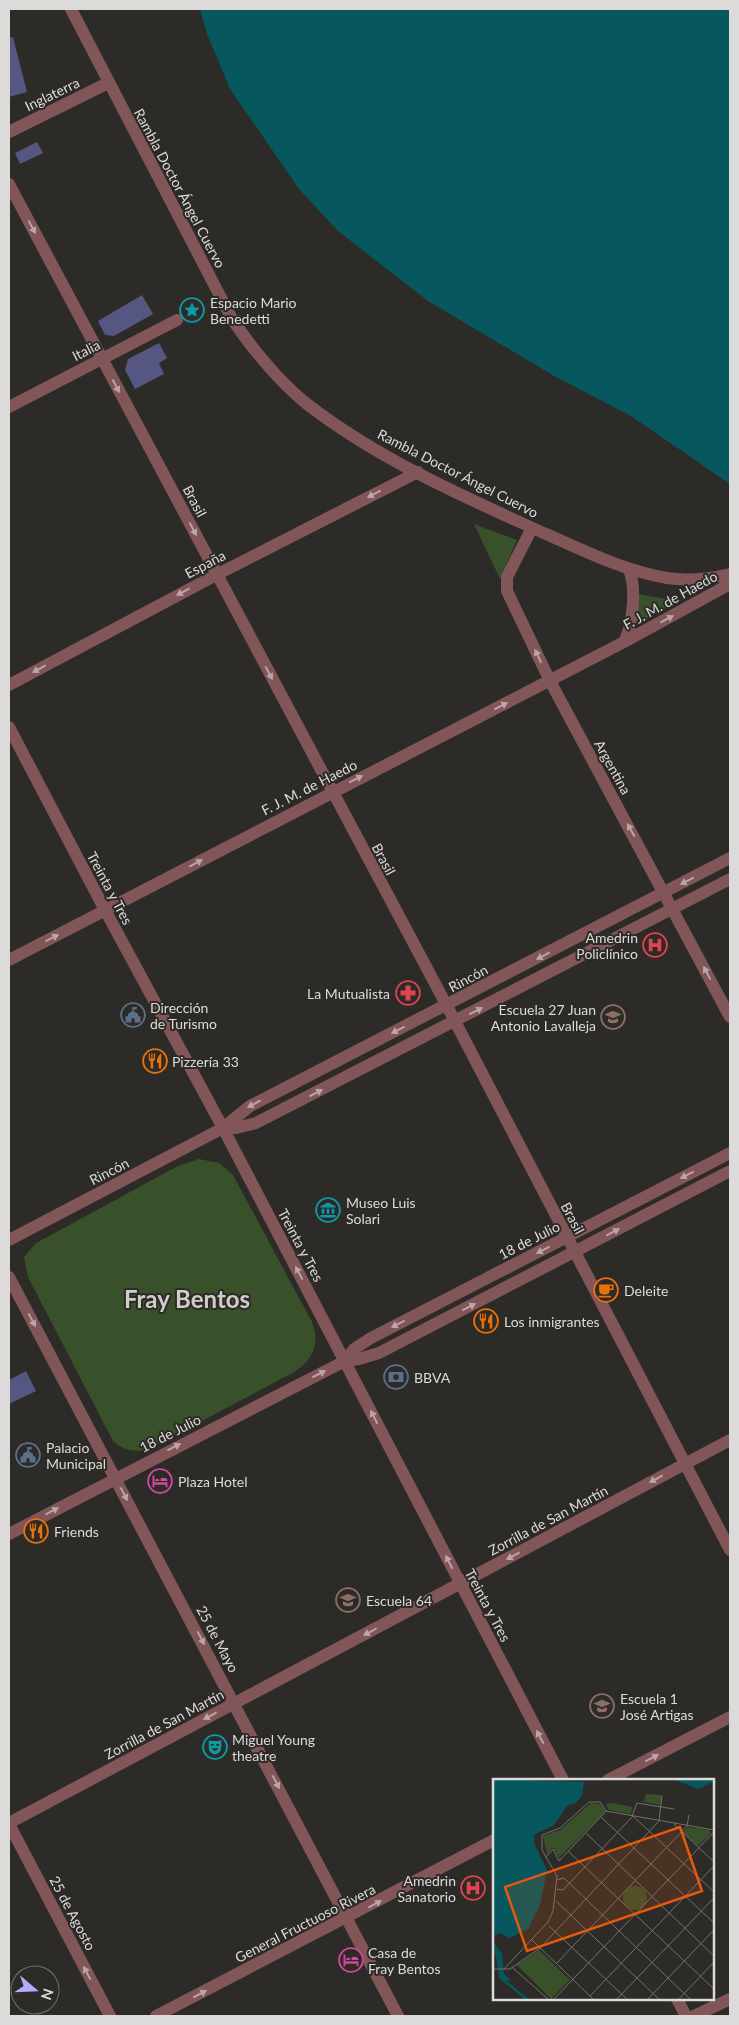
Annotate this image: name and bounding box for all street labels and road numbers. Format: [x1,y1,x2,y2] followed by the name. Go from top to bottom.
[22,74,82,114] street label: Inglaterra
[131,105,229,271] street label: Rambla Doctor Ángel Cuervo
[69,336,103,364] street label: Italia
[375,425,541,521] street label: Rambla Doctor Ángel Cuervo
[180,482,210,520] street label: Brasil
[182,546,228,582] street label: España
[620,567,720,633] street label: F. J. M. de Haedo
[591,737,635,797] street label: Argentina
[258,756,360,818] street label: F. J. M. de Haedo
[369,840,399,878] street label: Brasil
[84,849,136,927] street label: Treinta y Tres
[445,961,491,995] street label: Rincón
[86,1154,132,1188] street label: Rincón
[558,1199,588,1237] street label: Brasil
[275,1206,327,1284] street label: Treinta y Tres
[496,1217,562,1263] street label: 18 de Julio
[137,1410,203,1456] street label: 18 de Julio
[485,1481,611,1559] street label: Zorrilla de San Martín
[462,1566,514,1644] street label: Treinta y Tres
[193,1603,243,1675] street label: 25 de Mayo
[101,1685,227,1763] street label: Zorrilla de San Martín
[46,1873,100,1953] street label: 25 de Agosto
[232,1880,378,1966] street label: General Fructuoso Rivera

